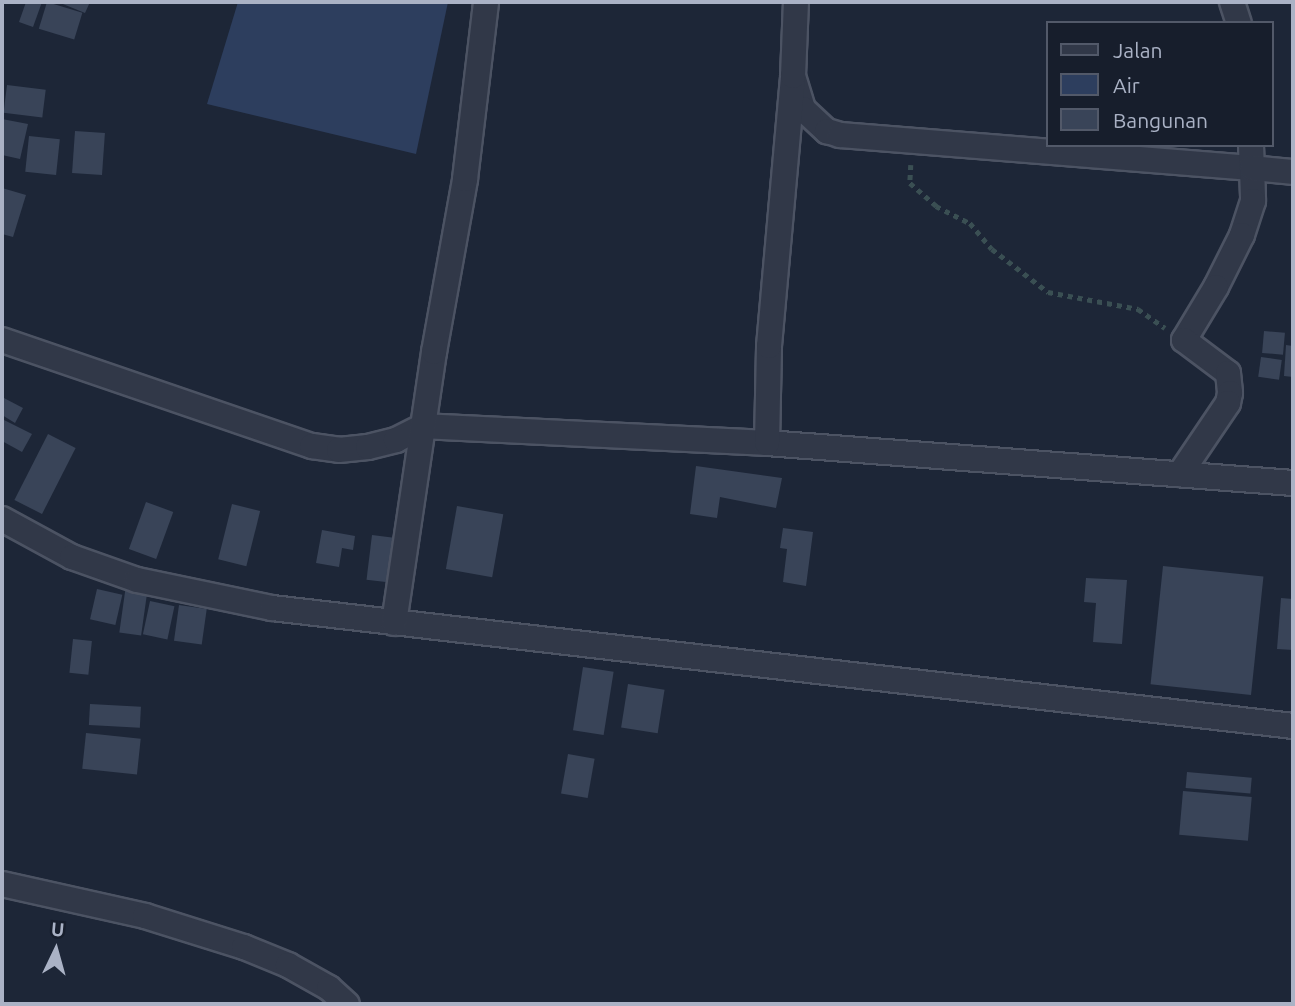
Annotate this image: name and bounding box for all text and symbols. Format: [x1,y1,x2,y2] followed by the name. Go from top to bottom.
[1046,21,1274,147] legend
[1113,38,1162,62] text: Jalan
[1113,73,1140,97] text: Air
[1113,108,1208,132] text: Bangunan
[21,915,91,985] north arrow
[50,918,65,941] text: U

